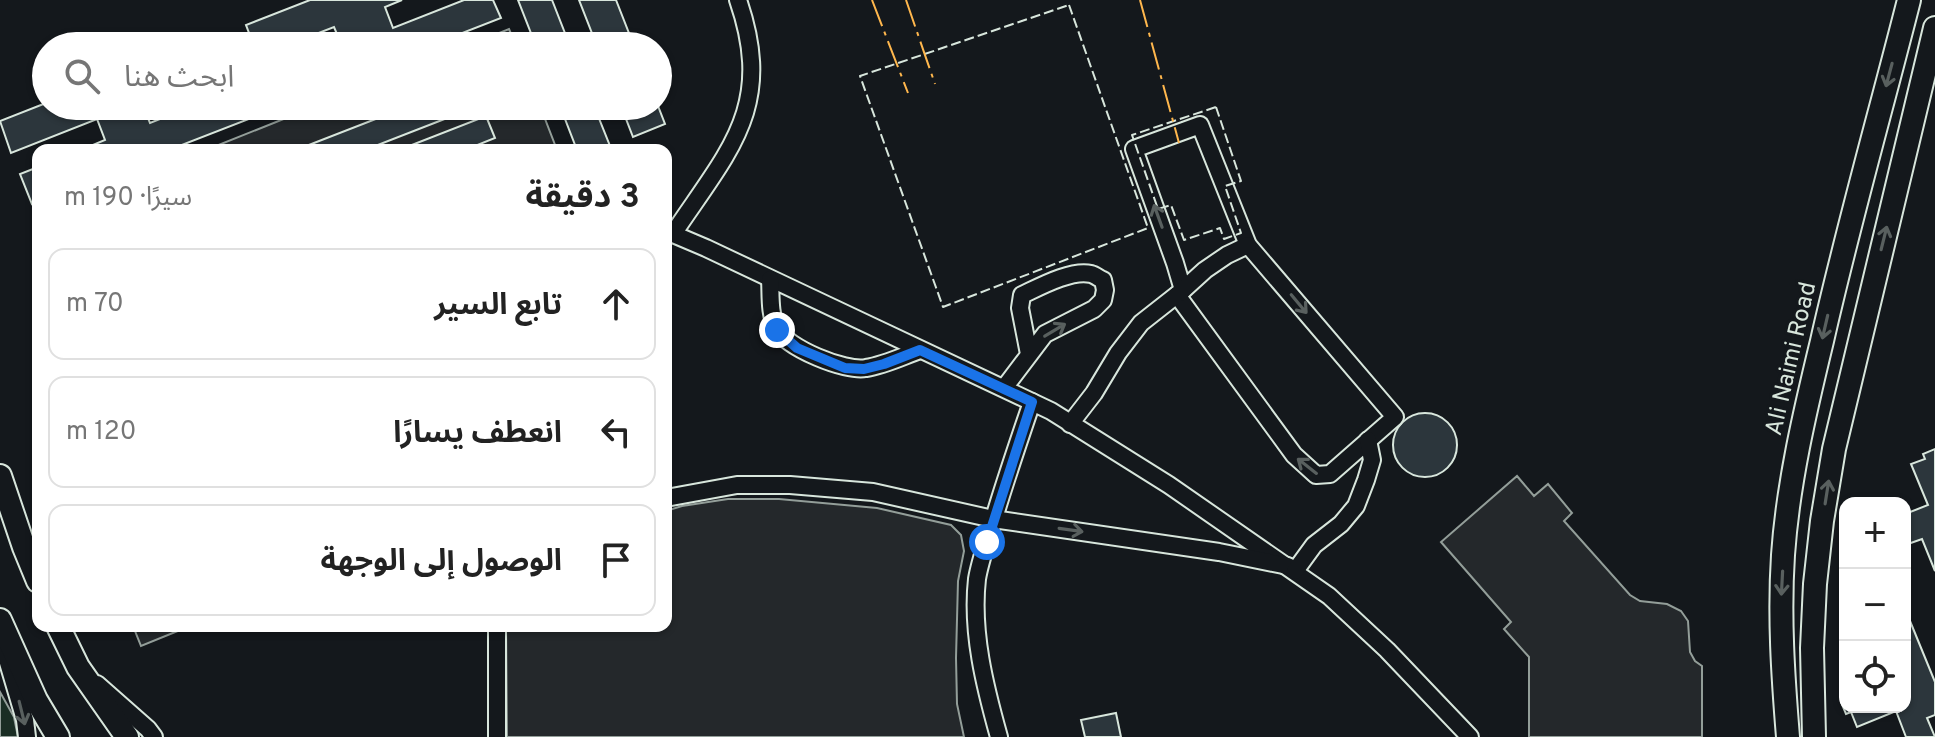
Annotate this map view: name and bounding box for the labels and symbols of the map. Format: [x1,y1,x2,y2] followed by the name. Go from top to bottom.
[1881,62,1896,88] one-way arrow
[1150,204,1165,229] one-way arrow
[1877,226,1892,252] one-way arrow
[1760,279,1824,439] street label: Ali Naimi Road
[1290,293,1308,314] one-way arrow
[759,312,795,348] route end
[1817,314,1832,340] one-way arrow
[1043,321,1066,337] one-way arrow
[1297,458,1318,476] one-way arrow
[1820,480,1835,505] one-way arrow
[1057,523,1083,538] one-way arrow
[969,524,1005,560] route start
[1774,569,1789,596] one-way arrow
[16,700,31,726] one-way arrow

